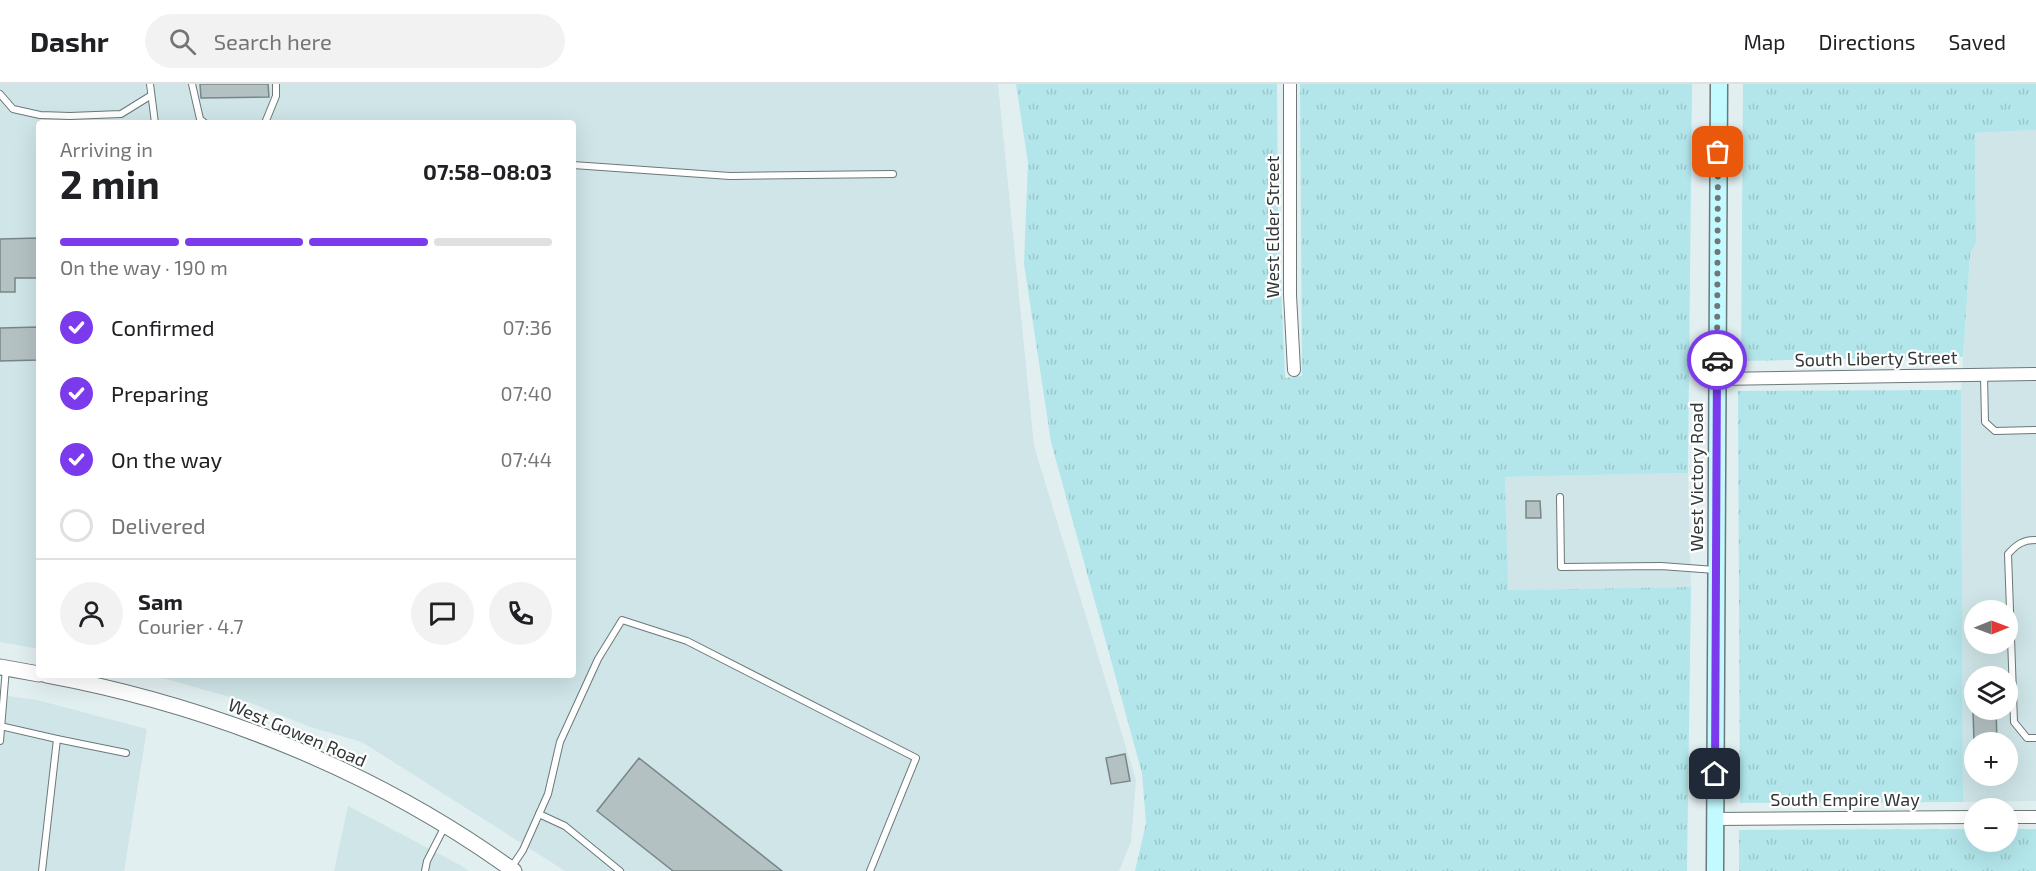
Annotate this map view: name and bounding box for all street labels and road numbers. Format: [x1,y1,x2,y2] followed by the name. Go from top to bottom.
[1261,156,1283,298] street label: West Elder Street
[1794,346,1958,370] street label: South Liberty Street
[1685,402,1707,552] street label: West Victory Road
[225,693,370,771] street label: West Gowen Road
[1770,788,1920,810] street label: South Empire Way

